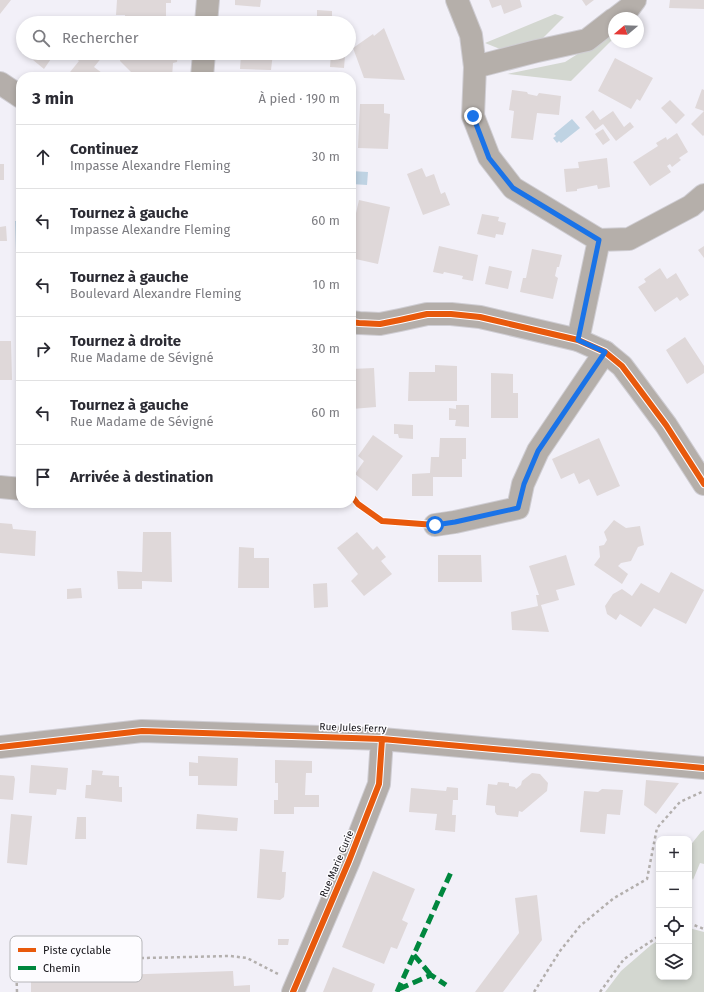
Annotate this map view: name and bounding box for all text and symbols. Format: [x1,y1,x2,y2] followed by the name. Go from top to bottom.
[608,12,644,48] north arrow
[16,16,356,60] search box
[30,27,52,49] icon: search
[62,29,138,47] text: Rechercher
[32,88,74,109] text: 3 min
[259,91,340,106] text: À pied · 190 m
[464,107,482,125] route end
[70,140,138,158] text: Continuez
[32,146,54,168] icon: ahead
[312,149,340,164] text: 30 m
[70,158,230,173] text: Impasse Alexandre Fleming
[70,204,189,222] text: Tournez à gauche
[32,210,54,232] icon: left
[311,213,340,228] text: 60 m
[70,222,230,237] text: Impasse Alexandre Fleming
[70,268,189,286] text: Tournez à gauche
[32,274,54,296] icon: left
[313,277,340,292] text: 10 m
[70,286,241,301] text: Boulevard Alexandre Fleming
[70,332,181,350] text: Tournez à droite
[32,338,54,360] icon: right
[312,341,340,356] text: 30 m
[70,350,214,365] text: Rue Madame de Sévigné
[70,396,189,414] text: Tournez à gauche
[32,402,54,424] icon: left
[311,405,340,420] text: 60 m
[70,414,214,429] text: Rue Madame de Sévigné
[32,466,54,488] icon: arrive
[70,468,213,486] text: Arrivée à destination
[426,516,444,534] route start
[319,721,387,735] street label: Rue Jules Ferry
[318,829,356,899] street label: Rue Marie Curie
[656,836,692,980] map controls
[656,836,692,872] button: +
[656,872,692,908] button: −
[656,908,692,944] button: locate
[10,936,142,982] legend
[43,944,111,957] text: Piste cyclable
[656,944,692,980] button: layers
[43,962,80,975] text: Chemin

